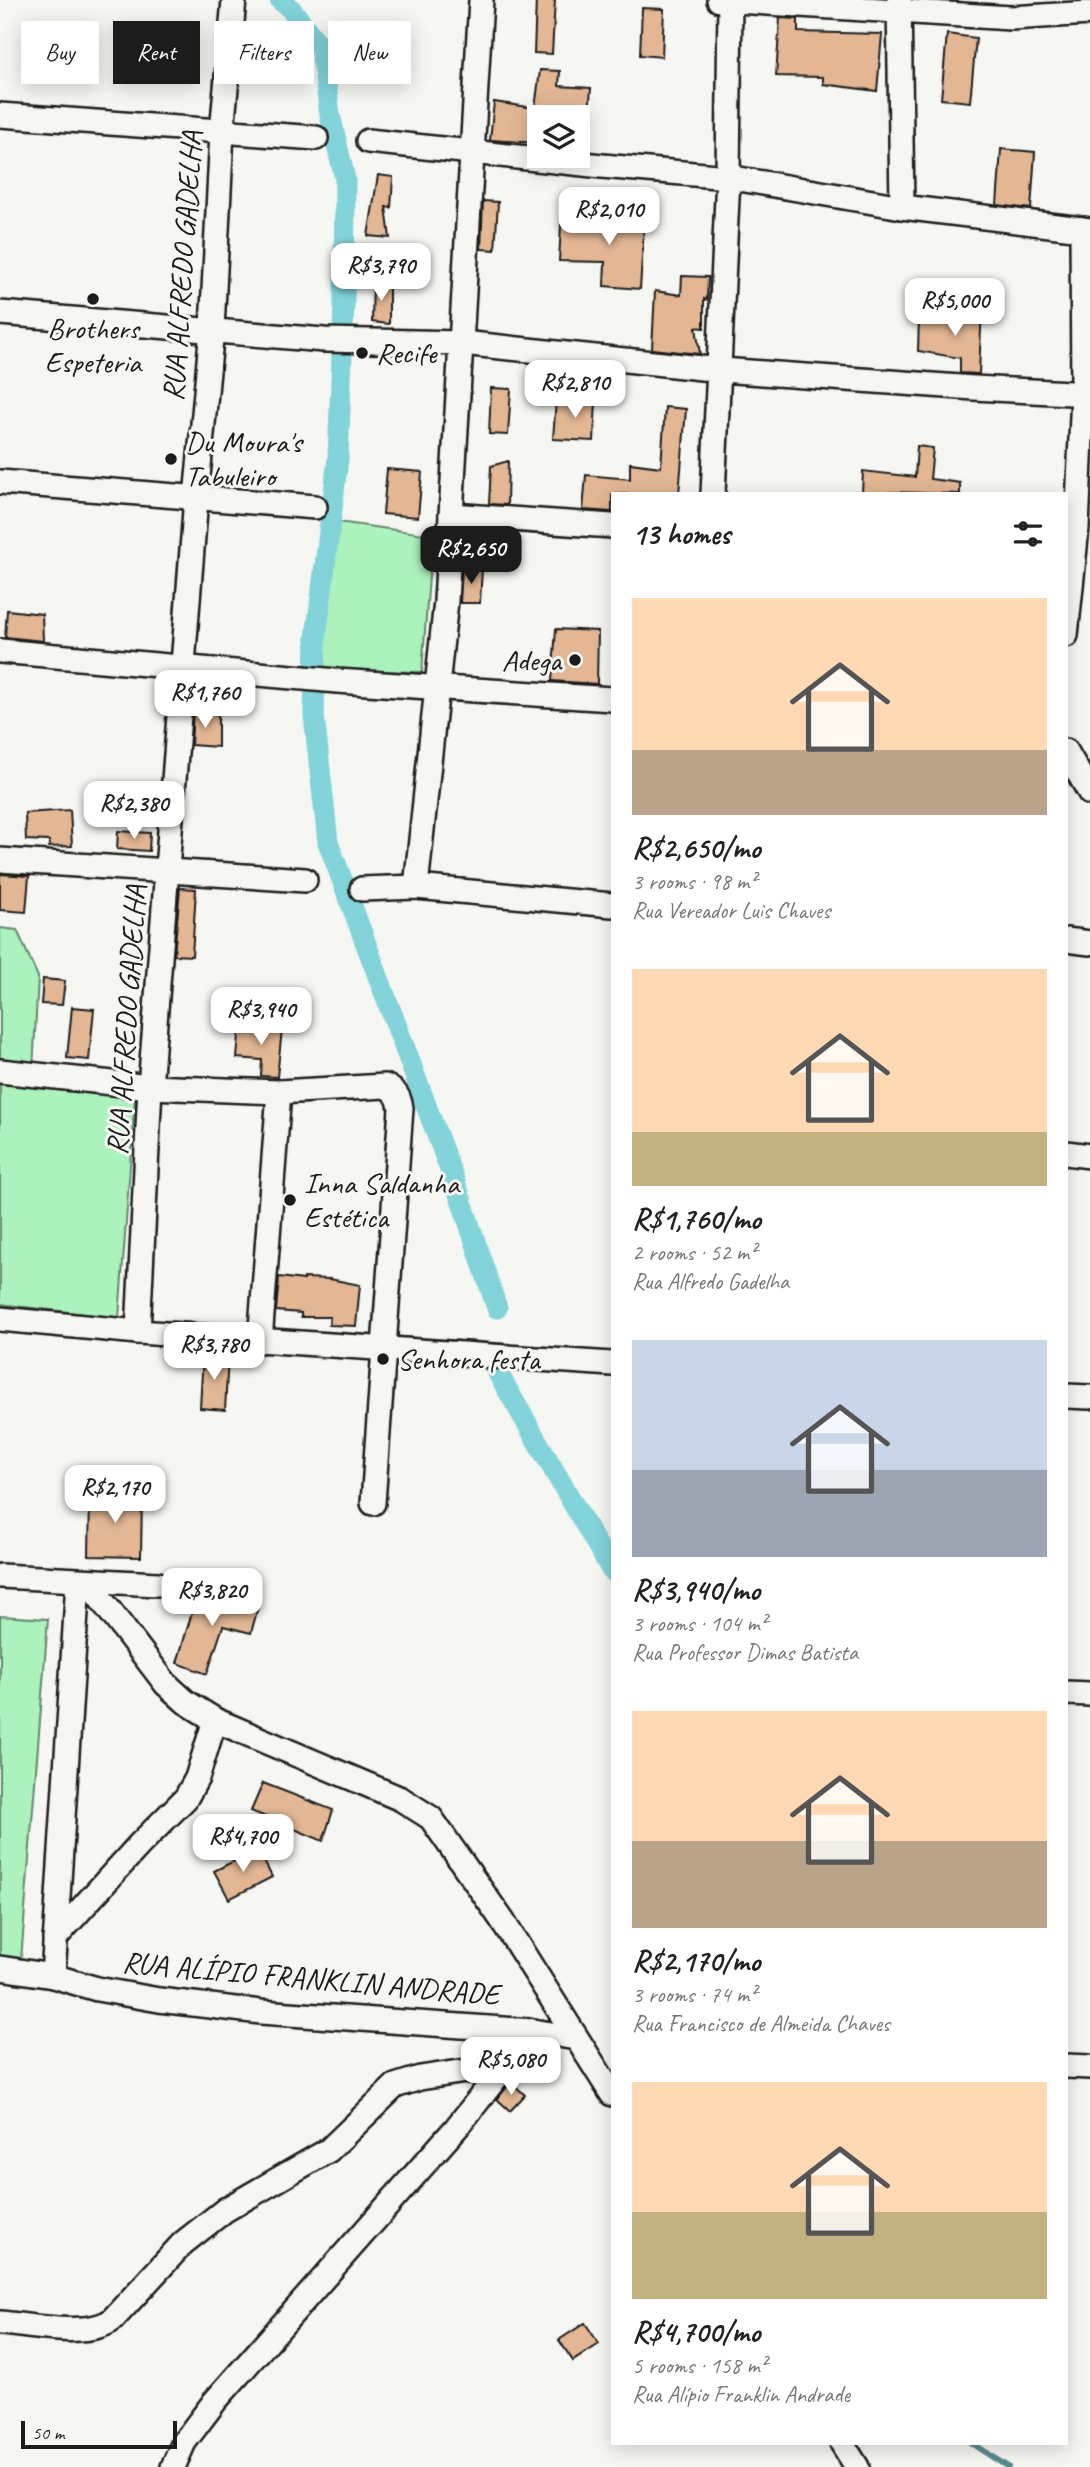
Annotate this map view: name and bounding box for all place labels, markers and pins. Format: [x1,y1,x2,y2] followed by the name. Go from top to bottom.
[544,188,674,247] pin: R$2,010
[316,244,446,303] pin: R$3,790
[890,278,1020,338] pin: R$5,000
[85,291,101,307] marker: Brothers Espeteria
[45,309,143,381] place label: Brothers Espeteria
[376,334,439,372] place label: Recife
[354,345,370,361] marker: Recife
[510,360,640,420] pin: R$2,810
[185,423,304,495] place label: Du Moura's Tabuleiro
[163,451,179,467] marker: Du Moura's Tabuleiro
[406,526,536,586] pin: R$2,650
[502,641,563,679] place label: Adega
[567,652,583,668] marker: Adega
[140,670,270,730] pin: R$1,760
[69,782,199,841] pin: R$2,380
[196,988,326,1047] pin: R$3,940
[304,1164,461,1236] place label: Inna Saldanha Estética
[282,1192,298,1208] marker: Inna Saldanha Estética
[149,1322,279,1382] pin: R$3,780
[397,1340,541,1378] place label: Senhora festa
[375,1351,391,1367] marker: Senhora festa
[50,1466,180,1525] pin: R$2,170
[147,1568,277,1628] pin: R$3,820
[178,1814,308,1874] pin: R$4,700
[446,2038,576,2097] pin: R$5,080

